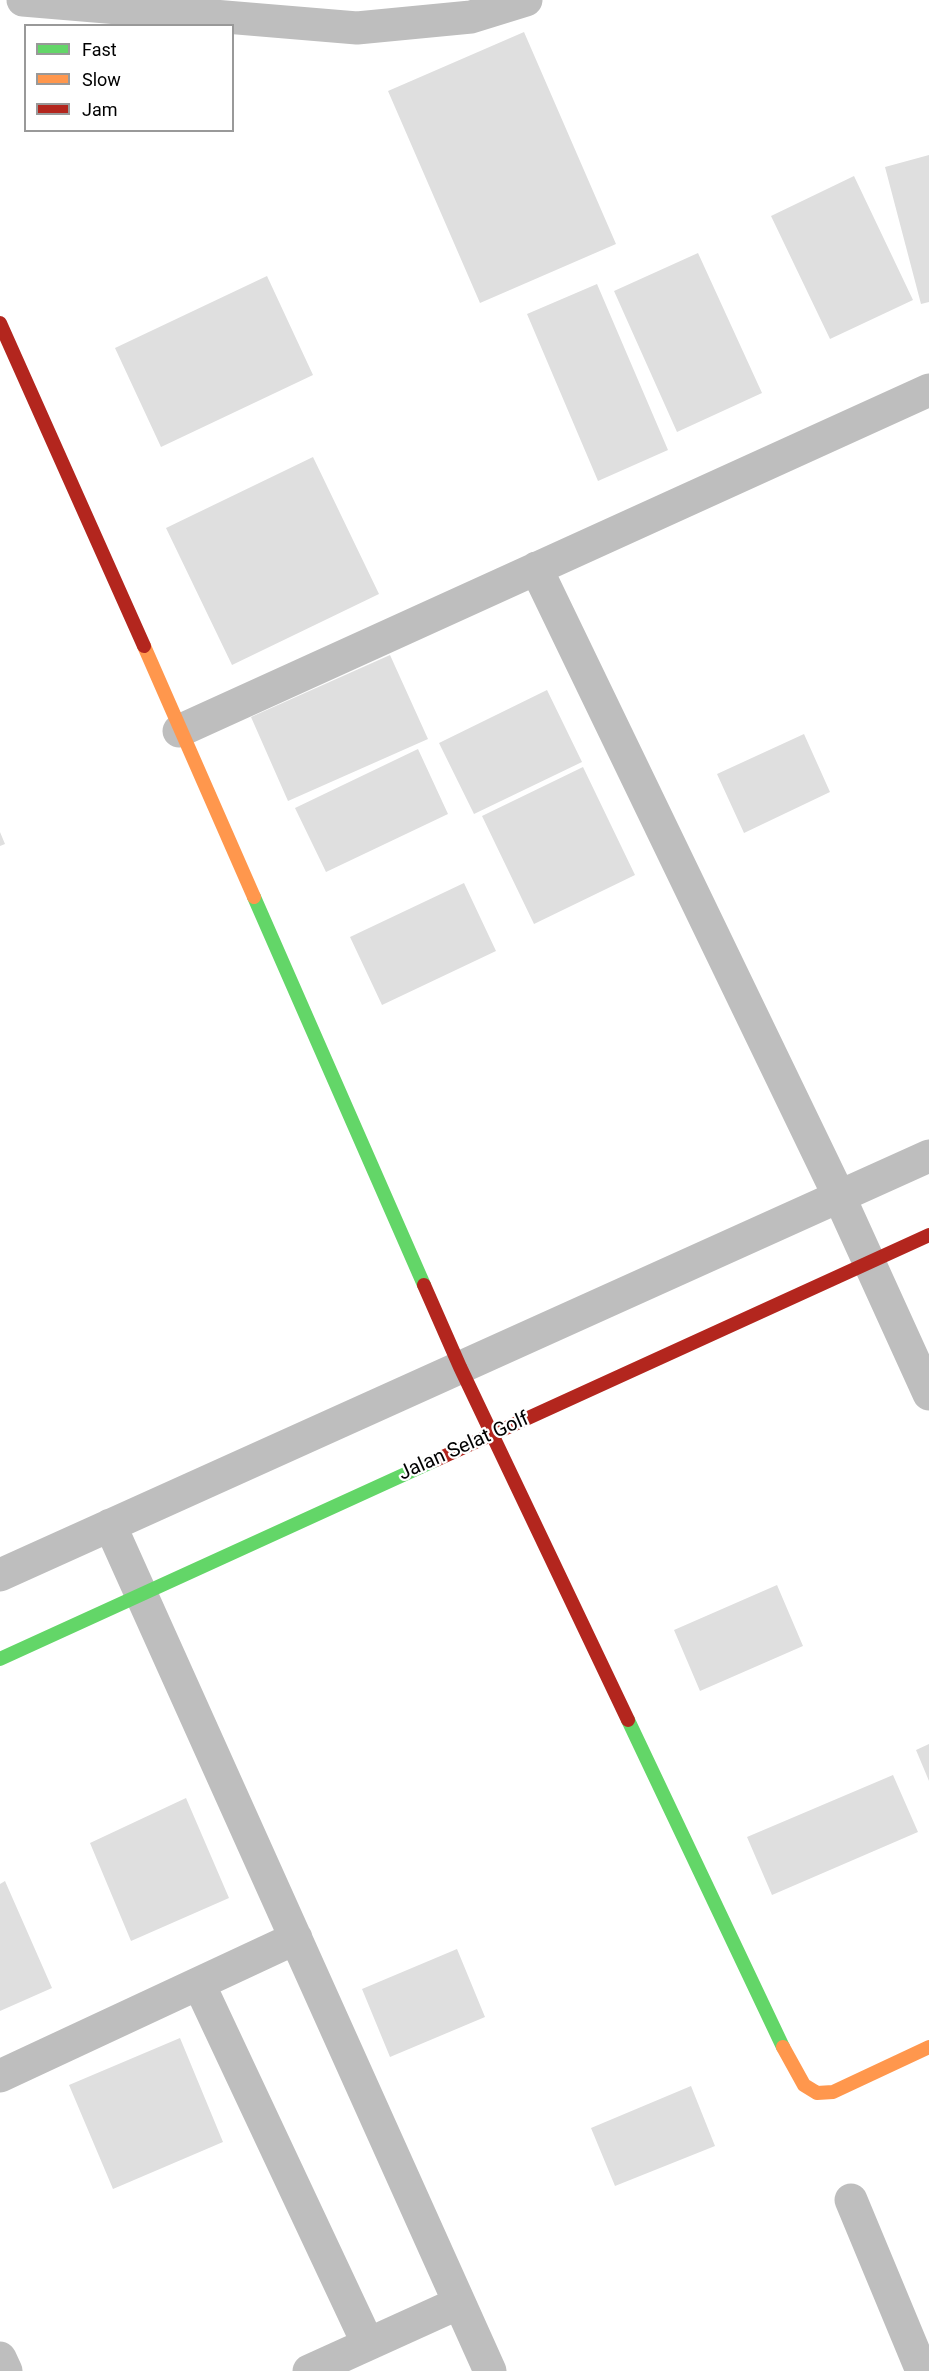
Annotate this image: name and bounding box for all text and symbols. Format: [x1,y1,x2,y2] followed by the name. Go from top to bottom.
[24,24,234,132] legend
[82,39,117,60] text: Fast
[82,69,121,90] text: Slow
[82,99,118,120] text: Jam
[395,1408,533,1486] street label: Jalan Selat Golf

